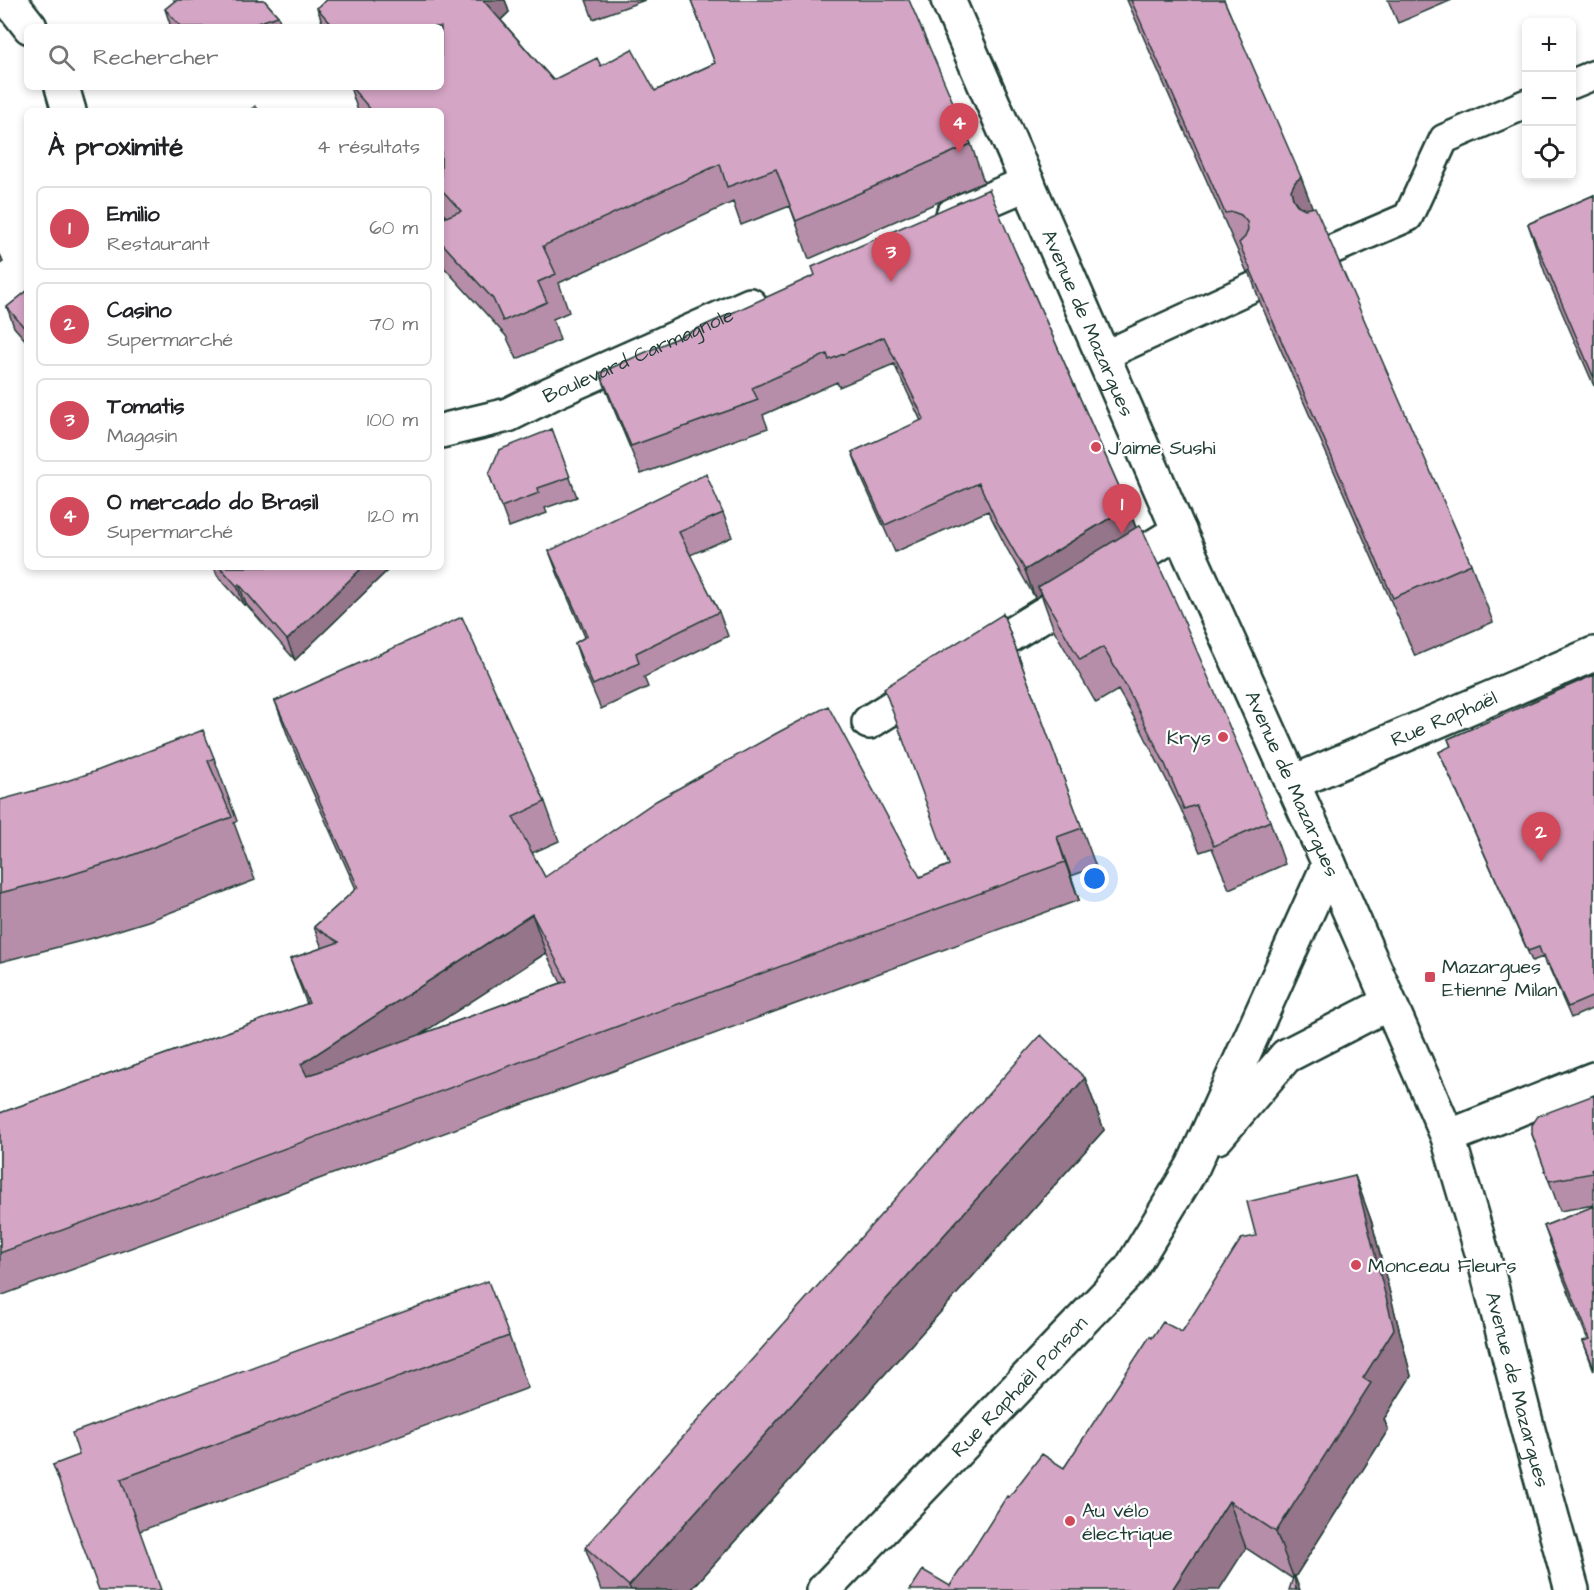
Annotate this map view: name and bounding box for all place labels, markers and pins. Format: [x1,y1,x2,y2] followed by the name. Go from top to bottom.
[940,104,978,153] pin: 4
[872,232,910,282] pin: 3
[1108,434,1215,462] place label: J'aime Sushi
[1089,440,1103,454] marker: J'aime Sushi
[1102,484,1142,534] pin: 1
[1167,724,1211,753] place label: Krys
[1216,730,1230,744] marker: Krys
[1522,812,1560,862] pin: 2
[1442,953,1558,1004] place label: Mazargues Etienne Milan
[1423,970,1437,984] marker: Mazargues Etienne Milan
[1368,1252,1517,1280] place label: Monceau Fleurs
[1349,1258,1363,1272] marker: Monceau Fleurs
[1082,1497,1173,1548] place label: Au vélo électrique
[1063,1514,1077,1528] marker: Au vélo électrique

